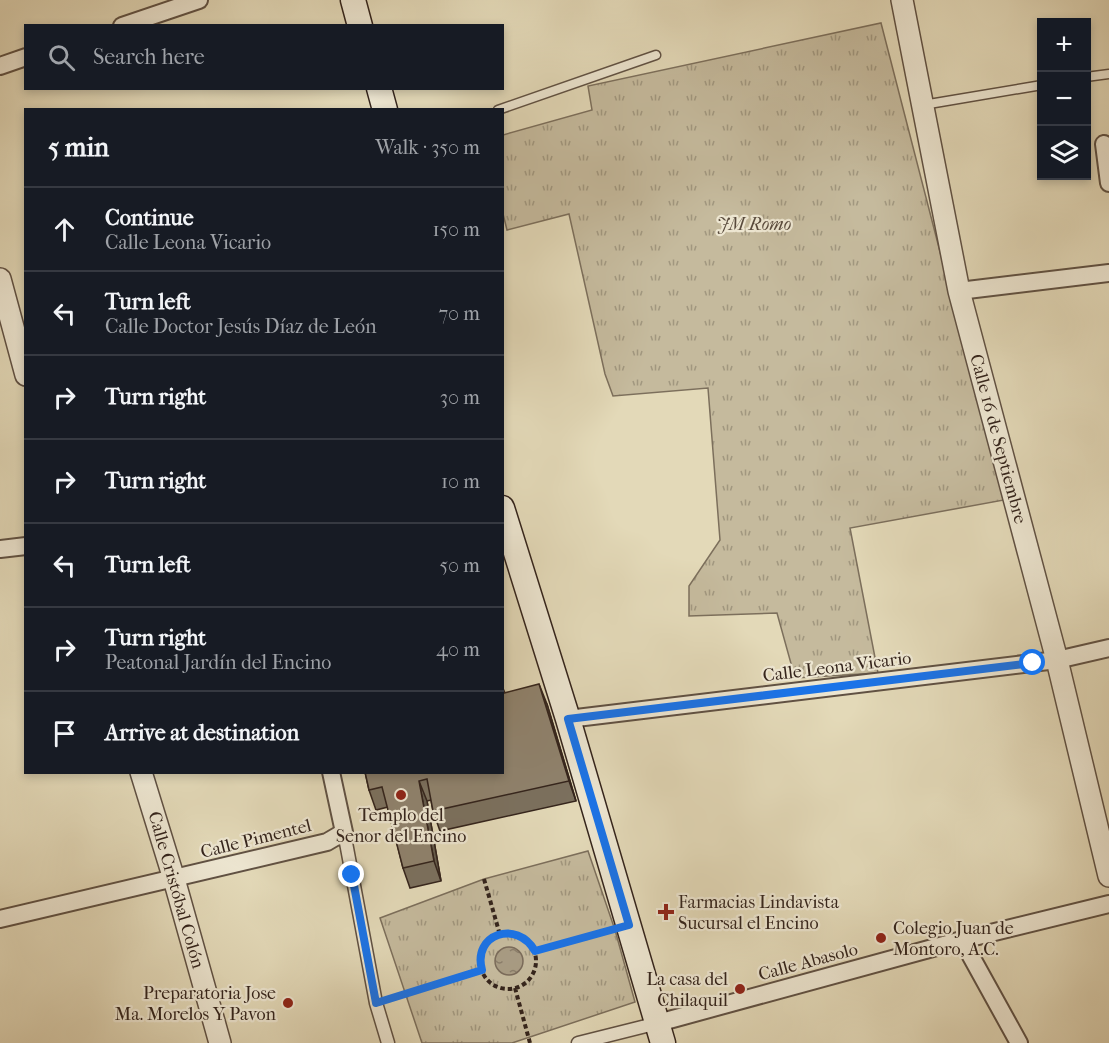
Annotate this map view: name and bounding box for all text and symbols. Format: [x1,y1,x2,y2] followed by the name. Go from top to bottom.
[1037,18,1091,180] map controls
[1037,18,1091,72] button: +
[24,24,504,90] search box
[45,41,78,74] icon: search
[93,44,205,70] text: Search here
[1037,72,1091,126] button: −
[1037,126,1091,180] button: layers
[48,132,109,163] text: 5 min
[375,136,480,159] text: Walk · 350 m
[105,205,194,231] text: Continue
[48,213,81,246] icon: ahead
[717,214,791,235] park label: JM Romo
[432,218,480,241] text: 150 m
[105,231,271,254] text: Calle Leona Vicario
[105,289,191,315] text: Turn left
[48,297,81,330] icon: left
[438,302,480,325] text: 70 m
[105,315,377,338] text: Calle Doctor Jesús Díaz de León
[965,352,1031,526] street label: Calle 16 de Septiembre
[48,381,81,414] icon: right
[105,384,206,410] text: Turn right
[440,386,480,409] text: 30 m
[48,465,81,498] icon: right
[105,468,206,494] text: Turn right
[441,470,480,493] text: 10 m
[48,549,81,582] icon: left
[105,552,191,578] text: Turn left
[439,554,480,577] text: 50 m
[105,625,206,651] text: Turn right
[48,633,81,666] icon: right
[436,638,480,661] text: 40 m
[761,647,913,687] street label: Calle Leona Vicario
[1019,649,1045,675] route start
[105,651,332,674] text: Peatonal Jardín del Encino
[48,717,81,750] icon: arrive
[105,720,299,746] text: Arrive at destination
[394,788,408,802] marker: Templo del Senor del Encino
[336,805,466,847] place label: Templo del Senor del Encino
[144,809,209,971] street label: Calle Cristóbal Colón
[198,815,314,863] street label: Calle Pimentel
[338,861,364,887] route end
[678,892,840,934] place label: Farmacias Lindavista Sucursal el Encino
[659,905,673,919] marker: Farmacias Lindavista Sucursal el Encino
[893,918,1014,960] place label: Colegio Juan de Montoro, A.C.
[874,931,888,945] marker: Colegio Juan de Montoro, A.C.
[756,939,860,985] street label: Calle Abasolo
[646,969,728,1011] place label: La casa del Chilaquil
[733,982,747,996] marker: La casa del Chilaquil
[115,983,277,1025] place label: Preparatoria Jose Ma. Morelos Y Pavon
[281,996,295,1010] marker: Preparatoria Jose Ma. Morelos Y Pavon

